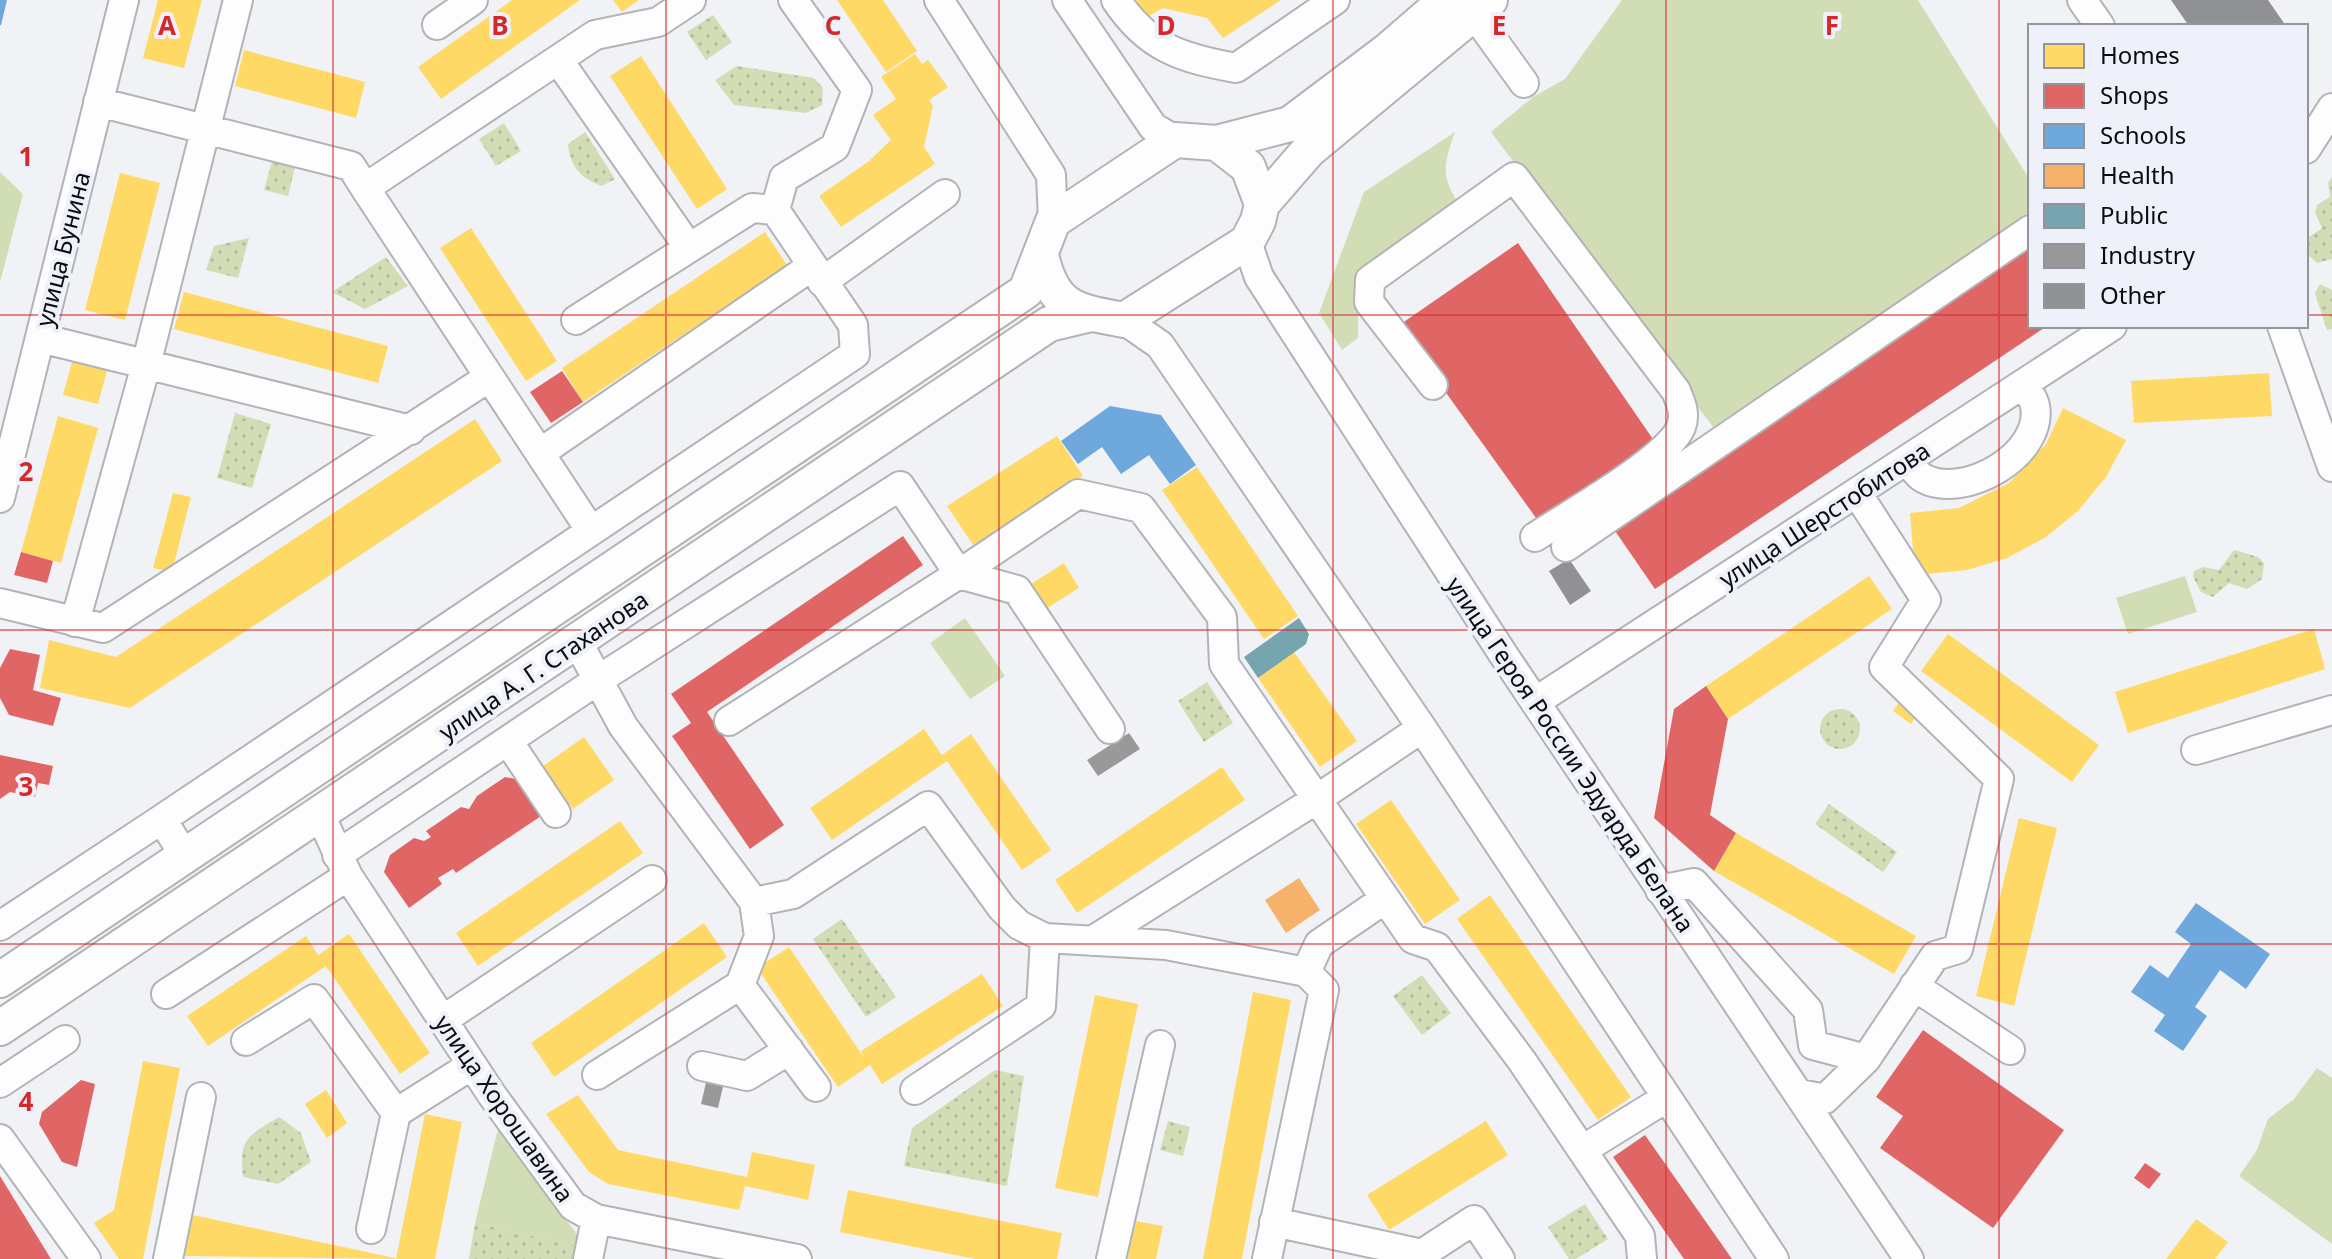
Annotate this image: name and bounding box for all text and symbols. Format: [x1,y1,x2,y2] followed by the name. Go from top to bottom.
[158,7,176,43] text: A
[491,7,509,43] text: B
[825,7,841,43] text: C
[1156,7,1176,43] text: D
[1492,7,1506,43] text: E
[1825,7,1839,43] text: F
[2028,24,2308,328] legend
[2100,38,2180,71] text: Homes
[2100,78,2169,111] text: Shops
[2100,118,2186,151] text: Schools
[19,138,33,174] text: 1
[2100,158,2174,191] text: Health
[27,168,97,330] street label: улица Бунина
[2100,198,2168,231] text: Public
[2100,238,2196,271] text: Industry
[2100,278,2166,311] text: Other
[1712,433,1936,595] street label: улица Шерстобитова
[19,453,34,489] text: 2
[1439,570,1703,938] street label: улица Героя России Эдуарда Белана
[432,582,654,748] street label: улица А. Г. Стаханова
[19,768,33,804] text: 3
[428,1007,582,1209] street label: улица Хорошавина
[19,1083,34,1119] text: 4

